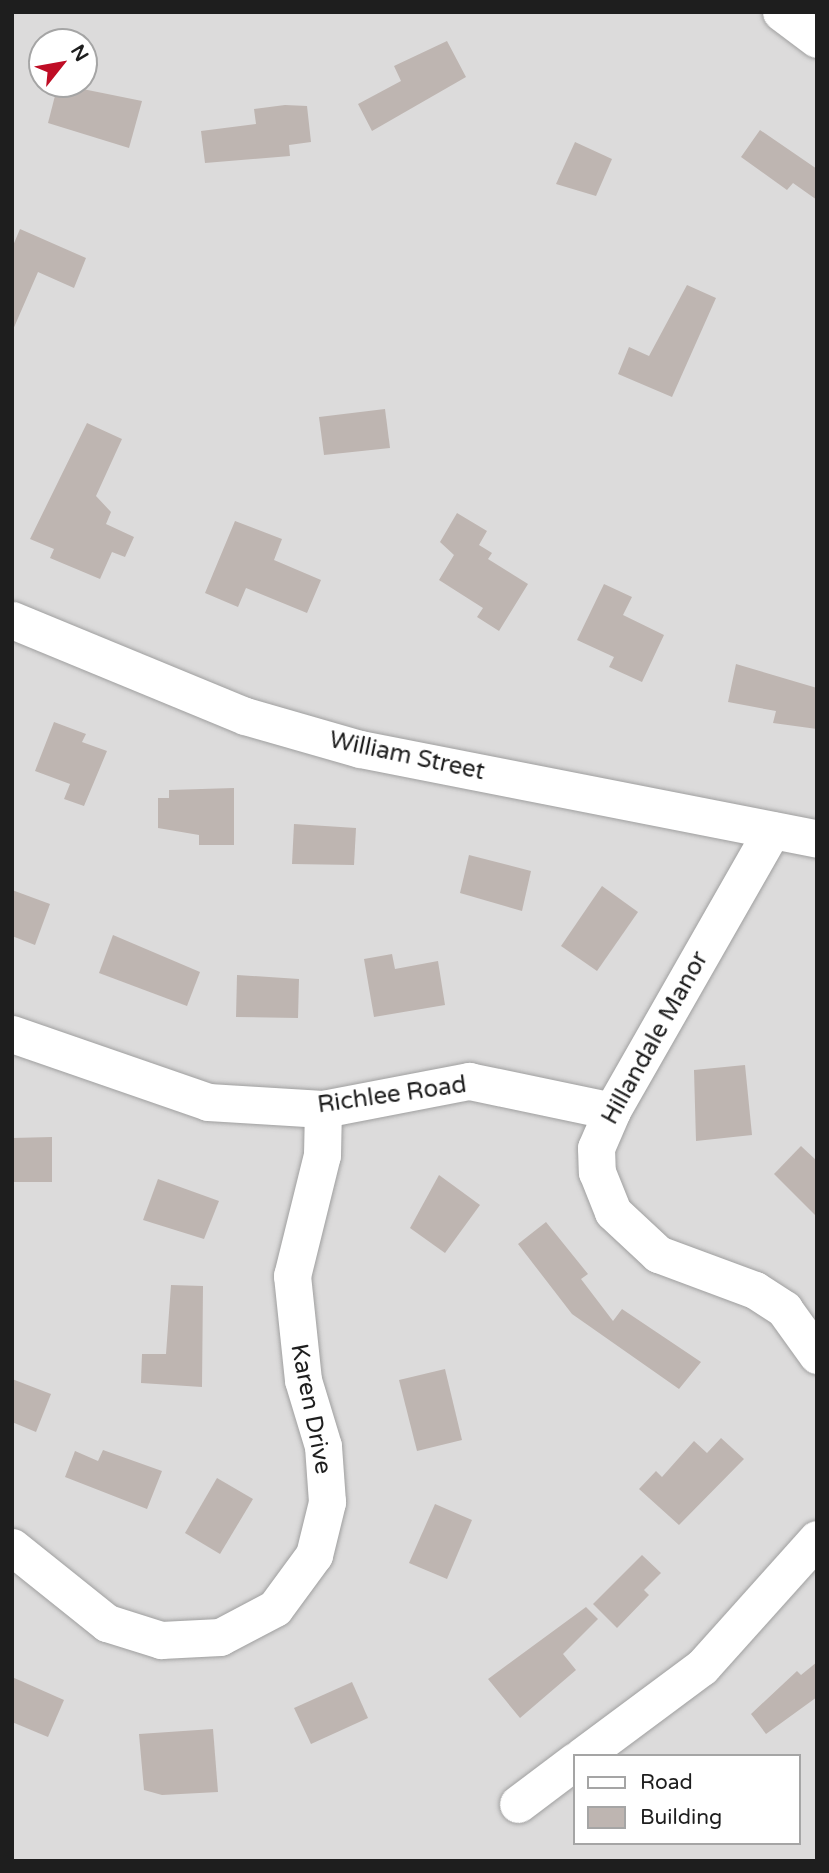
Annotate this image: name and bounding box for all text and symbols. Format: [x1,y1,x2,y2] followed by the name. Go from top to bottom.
[28,28,98,98] north arrow
[66,41,93,65] text: N
[327,725,487,787] street label: William Street
[596,946,714,1130] street label: Hillandale Manor
[316,1070,468,1120] street label: Richlee Road
[284,1341,338,1477] street label: Karen Drive
[574,1754,801,1845] legend
[640,1770,693,1795] text: Road
[640,1805,722,1830] text: Building

